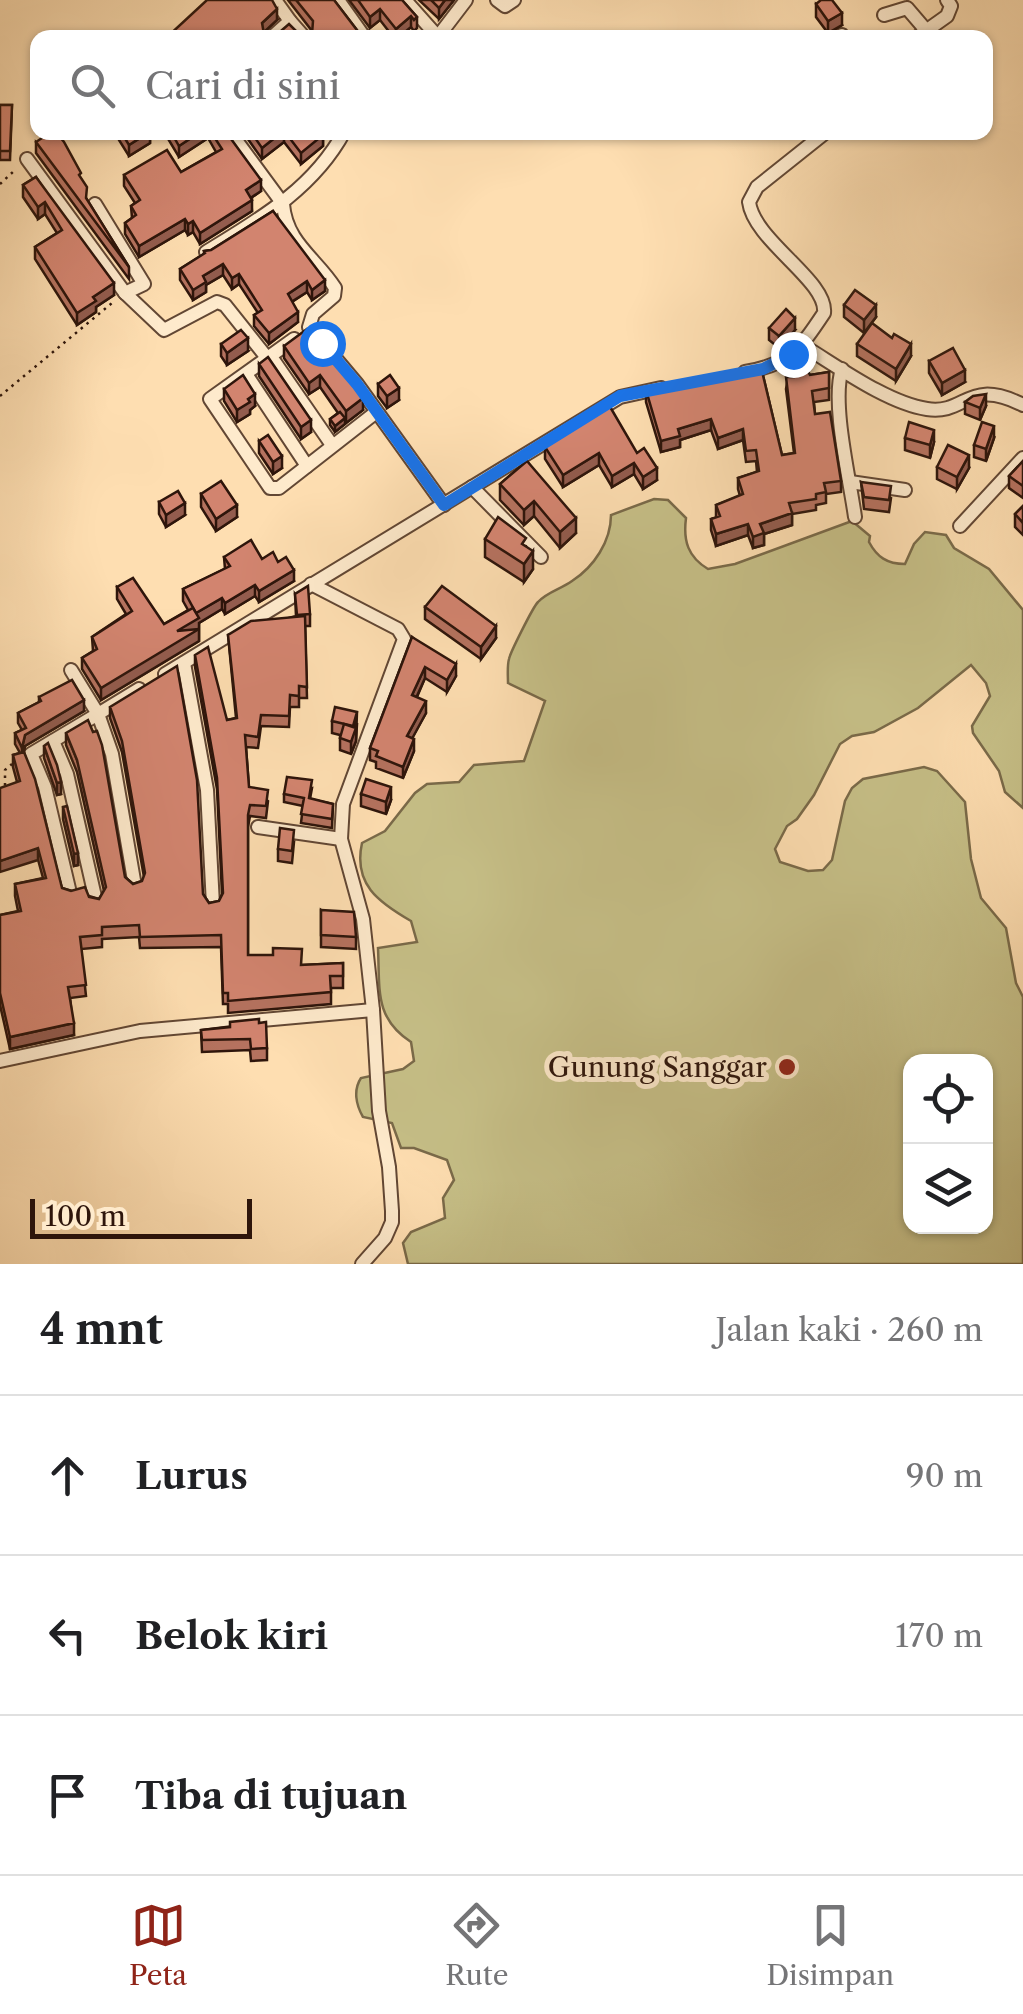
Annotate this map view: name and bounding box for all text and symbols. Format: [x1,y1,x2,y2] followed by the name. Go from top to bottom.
[30,30,993,140] search box
[65,58,120,113] icon: search
[145,62,340,109] text: Cari di sini
[300,321,346,367] route start
[771,332,817,378] route end
[548,1050,767,1084] place label: Gunung Sanggar
[903,1054,993,1234] map controls
[903,1054,993,1144] button: locate
[776,1056,798,1078] marker: Gunung Sanggar
[903,1144,993,1234] button: layers
[30,1194,252,1238] scale bar
[45,1199,126,1233] text: 100 m
[40,1303,163,1355] text: 4 mnt
[716,1310,983,1349] text: Jalan kaki · 260 m
[40,1448,95,1503] icon: ahead
[135,1452,248,1499] text: Lurus
[906,1456,983,1495] text: 90 m
[40,1608,95,1663] icon: left
[135,1612,328,1659] text: Belok kiri
[895,1616,983,1655] text: 170 m
[40,1768,95,1823] icon: arrive
[135,1772,407,1819] text: Tiba di tujuan
[129,1898,187,1992] tab: Peta
[445,1898,508,1992] tab: Rute
[766,1898,894,1992] tab: Disimpan

